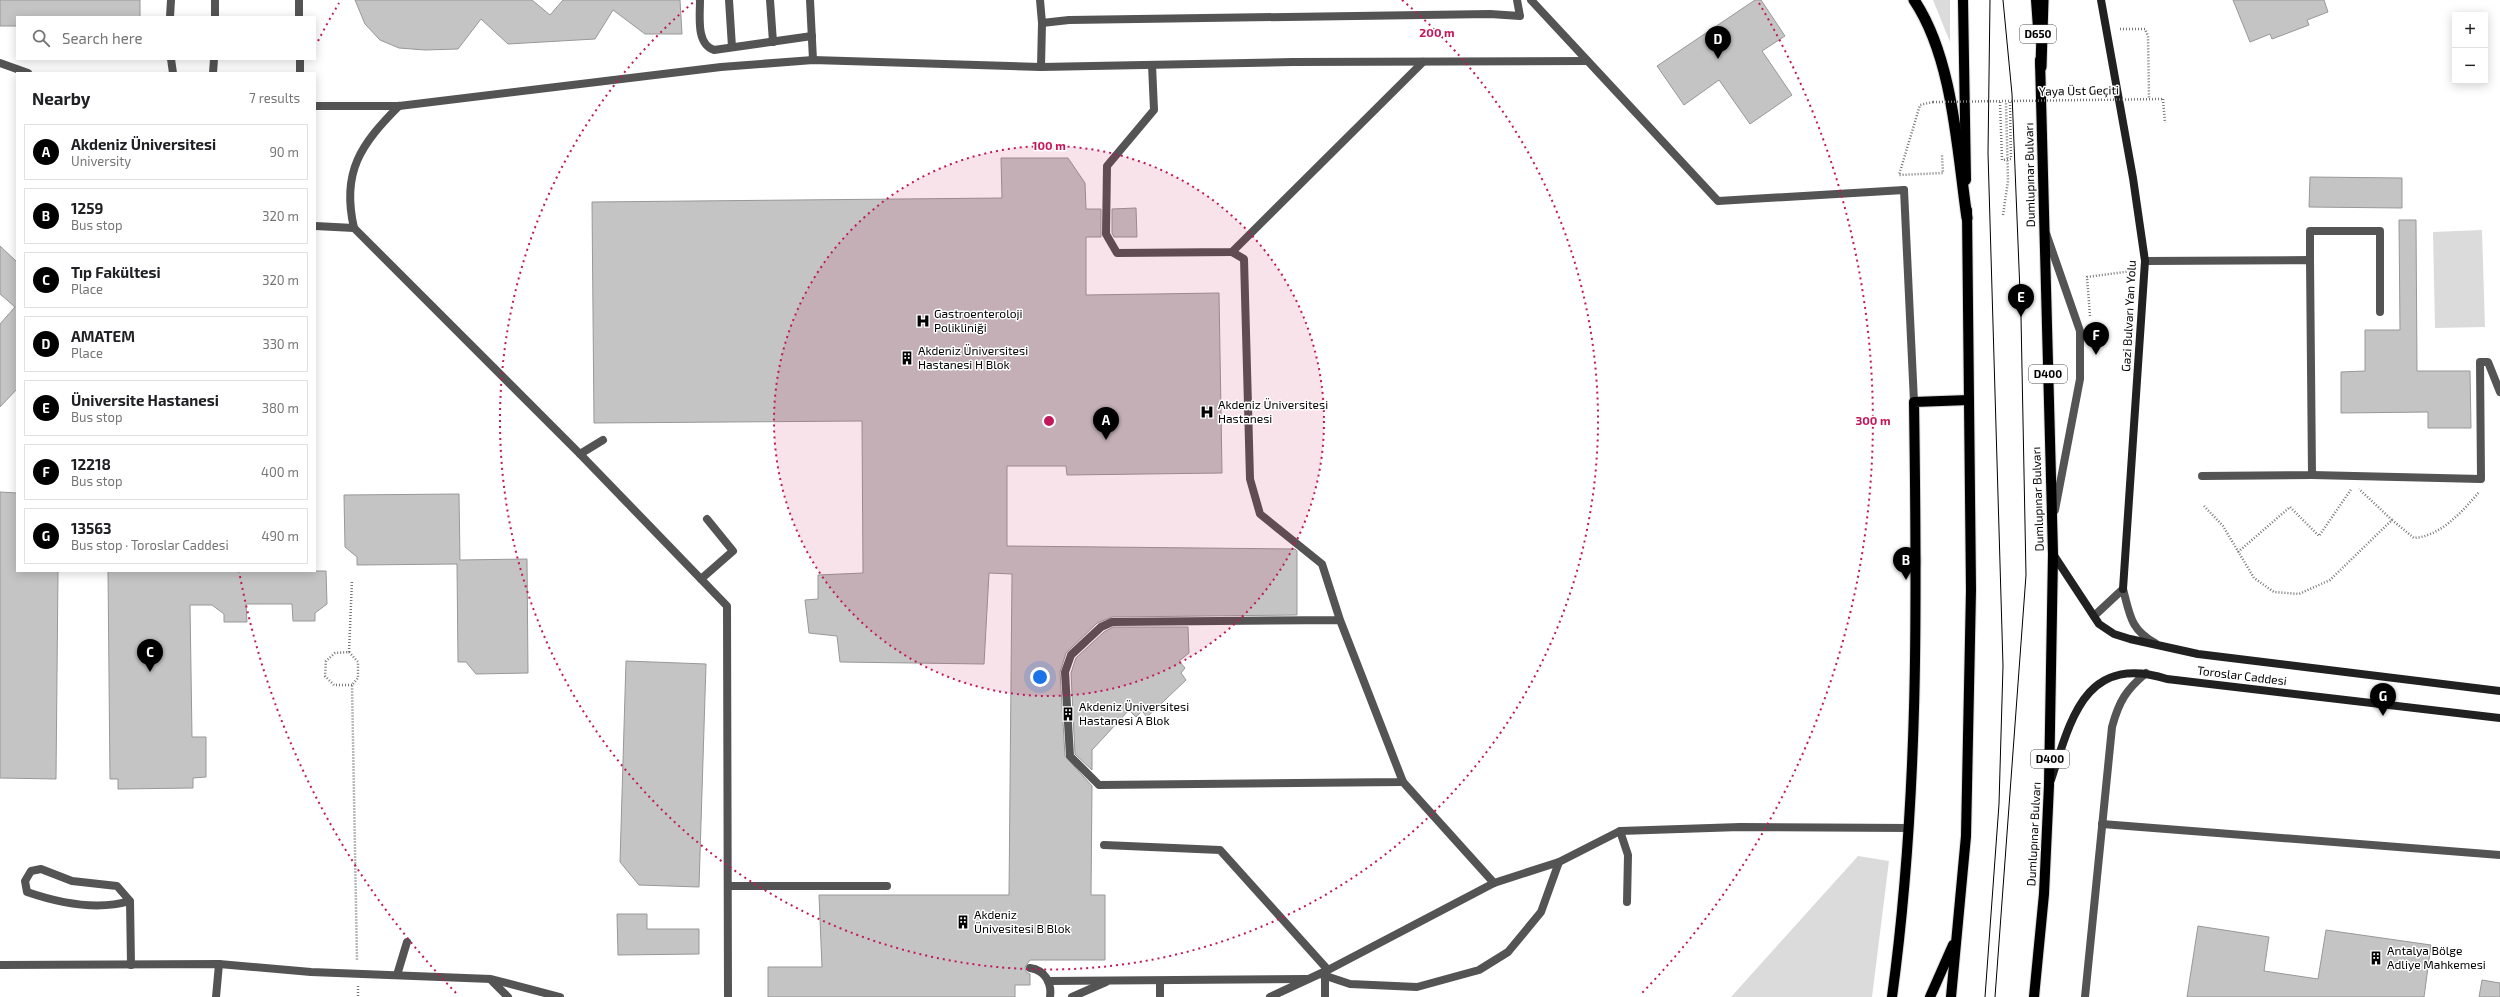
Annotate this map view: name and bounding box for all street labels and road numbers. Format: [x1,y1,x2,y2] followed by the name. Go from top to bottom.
[2020,25,2056,43] road number: D650
[2039,82,2119,99] street label: Yaya Üst Geçiti
[2021,123,2037,228] street label: Dumlupınar Bulvarı
[2118,260,2138,372] street label: Gazi Bulvarı Yan Yolu
[2029,365,2067,383] road number: D400
[2028,446,2046,552] street label: Dumlupınar Bulvarı
[2197,663,2288,687] street label: Toroslar Caddesi
[2031,750,2069,768] road number: D400
[2023,781,2043,887] street label: Dumlupınar Bulvarı

